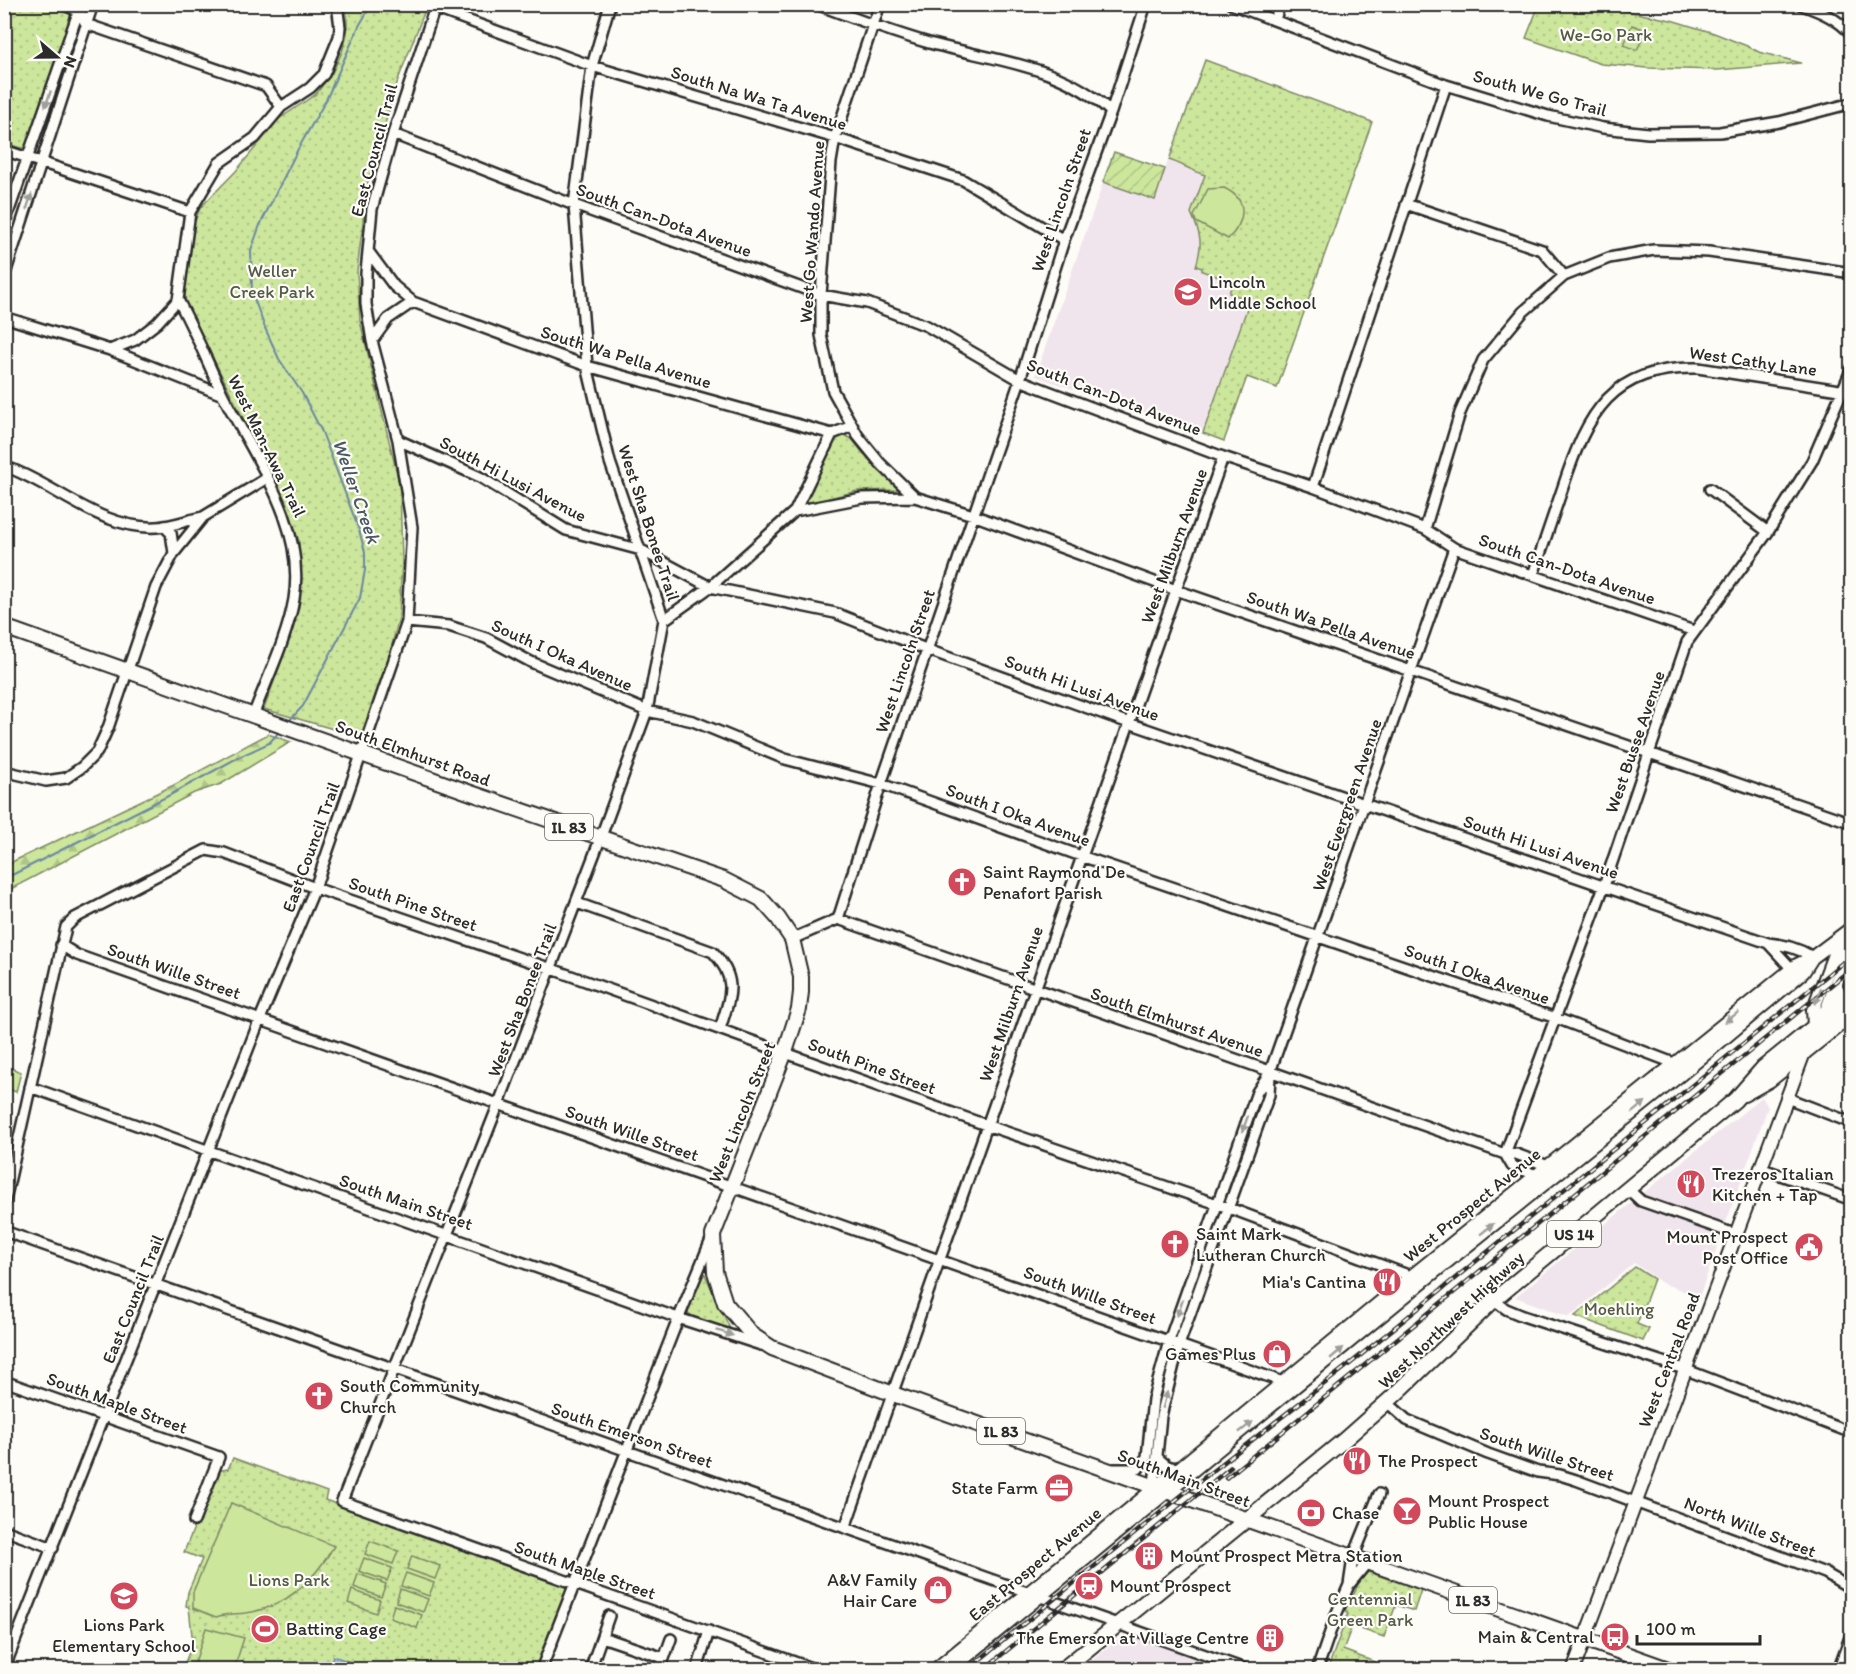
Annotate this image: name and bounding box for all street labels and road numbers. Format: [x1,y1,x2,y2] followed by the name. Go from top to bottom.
[668,61,850,135] street label: South Na Wa Ta Avenue
[1471,65,1609,121] street label: South We Go Trail
[346,81,402,219] street label: East Council Trail
[1026,125,1096,275] street label: West Lincoln Street
[795,140,829,324] street label: West Go Wando Avenue
[573,178,755,262] street label: South Can-Dota Avenue
[538,321,714,393] street label: South Wa Pella Avenue
[1688,341,1818,381] street label: West Cathy Lane
[1023,354,1205,440] street label: South Can-Dota Avenue
[223,371,311,521] street label: West Man-Awa Trail
[436,431,590,527] street label: South Hi Lusi Avenue
[613,442,685,604] street label: West Sha Bonee Trail
[1136,466,1212,626] street label: West Milburn Avenue
[1476,528,1658,610] street label: South Can-Dota Avenue
[870,586,940,736] street label: West Lincoln Street
[1244,586,1418,664] street label: South Wa Pella Avenue
[488,614,636,696] street label: South I Oka Avenue
[1002,650,1162,726] street label: South Hi Lusi Avenue
[1600,668,1670,816] street label: West Busse Avenue
[332,715,494,791] street label: South Elmhurst Road
[1307,716,1387,894] street label: West Evergreen Avenue
[277,779,345,915] street label: East Council Trail
[943,779,1093,851] street label: South I Oka Avenue
[1460,810,1622,884] street label: South Hi Lusi Avenue
[545,814,593,840] road number: IL 83
[346,872,480,936] street label: South Pine Street
[483,920,561,1080] street label: West Sha Bonee Trail
[974,923,1048,1085] street label: West Milburn Avenue
[104,938,244,1004] street label: South Wille Street
[1401,939,1553,1009] street label: South I Oka Avenue
[1088,982,1266,1062] street label: South Elmhurst Avenue
[805,1033,939,1099] street label: South Pine Street
[704,1038,780,1186] street label: West Lincoln Street
[562,1100,702,1166] street label: South Wille Street
[1399,1143,1545,1267] street label: West Prospect Avenue
[336,1169,476,1235] street label: South Main Street
[1547,1221,1601,1247] road number: US 14
[97,1231,169,1367] street label: East Council Trail
[1373,1246,1529,1393] street label: West Northwest Highway
[1020,1261,1160,1329] street label: South Wille Street
[1633,1289,1705,1431] street label: West Central Road
[44,1367,191,1439] street label: South Maple Street
[548,1397,716,1473] street label: South Emerson Street
[977,1418,1025,1444] road number: IL 83
[1477,1422,1617,1486] street label: South Wille Street
[1115,1444,1254,1512] street label: South Main Street
[1681,1492,1819,1562] street label: North Wille Street
[964,1502,1106,1626] street label: East Prospect Avenue
[511,1535,659,1605] street label: South Maple Street
[1449,1587,1497,1613] road number: IL 83

